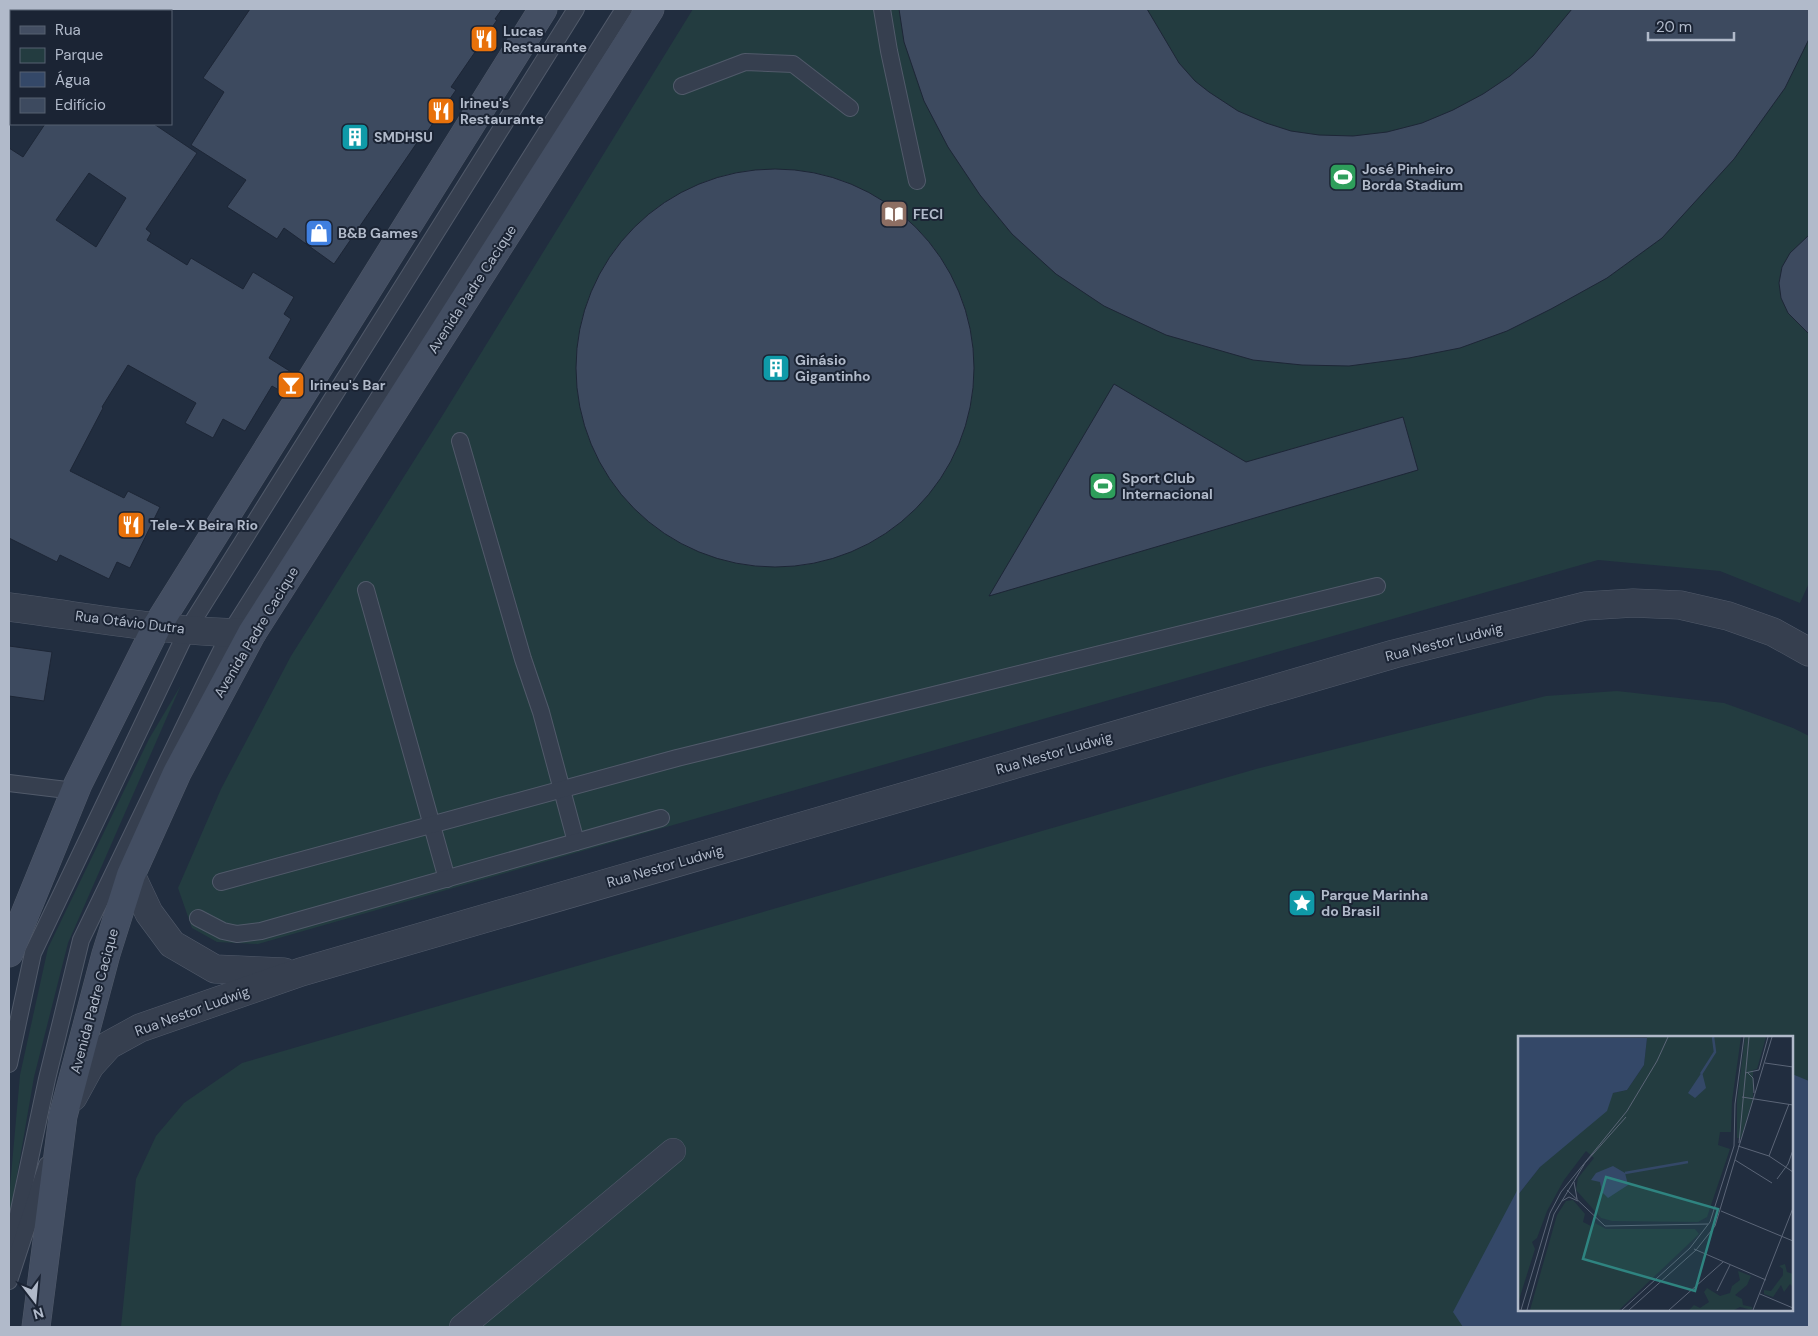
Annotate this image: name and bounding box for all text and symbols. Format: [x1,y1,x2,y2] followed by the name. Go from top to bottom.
[10,10,172,125] legend
[1648,10,1734,42] scale bar
[1656,17,1692,37] text: 20 m
[55,20,81,40] text: Rua
[503,22,587,56] place label: Lucas Restaurante
[469,24,499,54] restaurant icon: Lucas Restaurante
[55,45,103,65] text: Parque
[55,70,90,90] text: Água
[460,94,544,128] place label: Irineu's Restaurante
[55,95,106,115] text: Edifício
[426,96,456,126] restaurant icon: Irineu's Restaurante
[340,122,370,152] building icon: SMDHSU
[374,128,433,146] place label: SMDHSU
[1362,160,1463,194] place label: José Pinheiro Borda Stadium
[1328,162,1358,192] sports icon: José Pinheiro Borda Stadium
[879,199,909,229] library icon: FECI
[913,205,943,223] place label: FECI
[304,218,334,248] shop icon: B&B Games
[424,221,520,357] street label: Avenida Padre Cacique
[338,224,418,242] place label: B&B Games
[795,351,871,385] place label: Ginásio Gigantinho
[761,353,791,383] building icon: Ginásio Gigantinho
[276,370,306,400] bar icon: Irineu's Bar
[310,376,386,394] place label: Irineu's Bar
[1122,469,1213,503] place label: Sport Club Internacional
[1088,471,1118,501] sports icon: Sport Club Internacional
[116,510,146,540] restaurant icon: Tele-X Beira Rio
[150,516,258,534] place label: Tele-X Beira Rio
[210,563,302,701] street label: Avenida Padre Cacique
[74,606,186,638] street label: Rua Otávio Dutra
[1383,619,1505,665] street label: Rua Nestor Ludwig
[994,728,1115,778] street label: Rua Nestor Ludwig
[605,841,726,891] street label: Rua Nestor Ludwig
[1321,886,1428,920] place label: Parque Marinha do Brasil
[1287,888,1317,918] place icon: Parque Marinha do Brasil
[66,926,122,1076] street label: Avenida Padre Cacique
[132,982,252,1040] street label: Rua Nestor Ludwig
[1518,1036,1793,1311] inset map
[10,1276,60,1326] north arrow
[31,1303,46,1324] text: N

